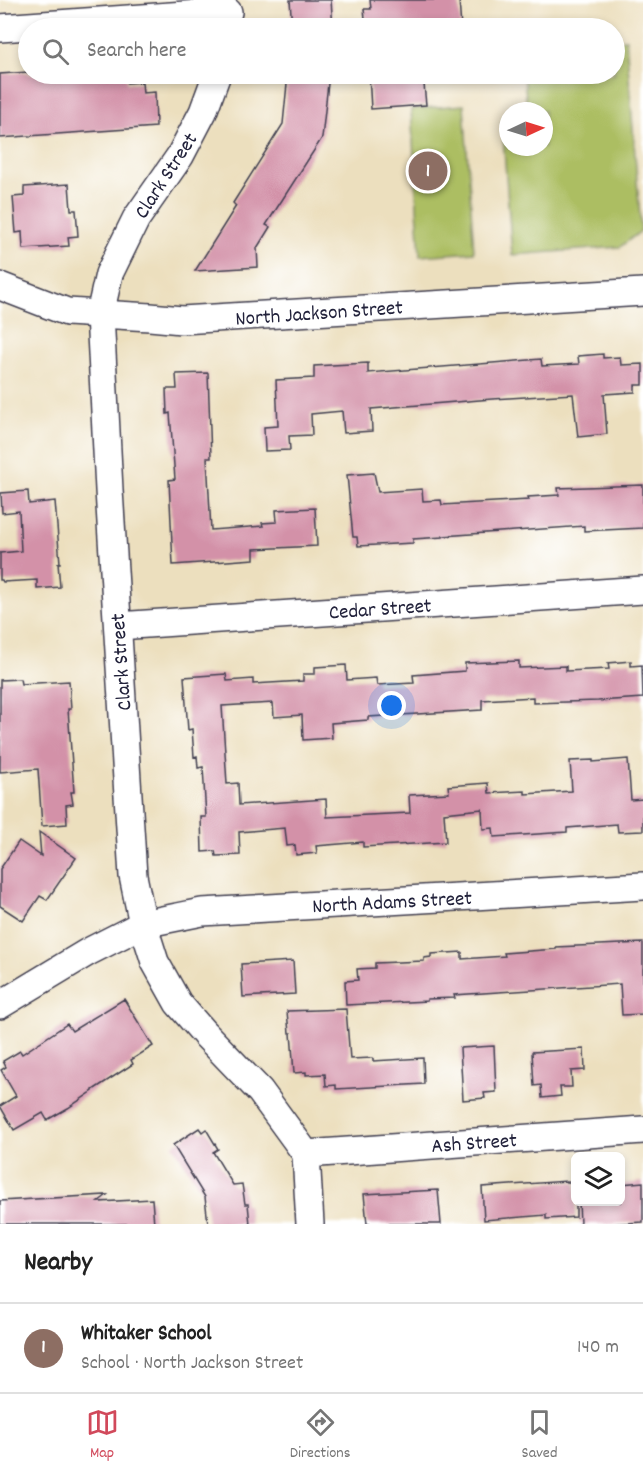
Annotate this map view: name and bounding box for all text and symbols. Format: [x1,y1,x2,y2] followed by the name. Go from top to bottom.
[18,18,625,84] search box
[39,35,72,68] icon: search
[87,36,186,67] text: Search here
[499,102,553,156] north arrow
[128,127,207,226] street label: Clark Street
[408,148,448,194] pin: 1
[234,294,404,336] street label: North Jackson Street
[328,592,433,630] street label: Cedar Street
[105,612,141,711] street label: Clark Street
[377,691,406,720] your location
[311,885,473,923] street label: North Adams Street
[430,1127,518,1163] street label: Ash Street
[571,1152,625,1206] map controls
[571,1152,625,1206] button: layers
[24,1245,92,1282] text: Nearby
[81,1319,212,1350] text: Whitaker School
[41,1334,46,1362] text: 1
[577,1334,619,1362] text: 140 m
[81,1350,303,1378] text: School · North Jackson Street
[86,1406,119,1465] tab: Map
[290,1406,350,1465] tab: Directions
[522,1406,557,1465] tab: Saved

